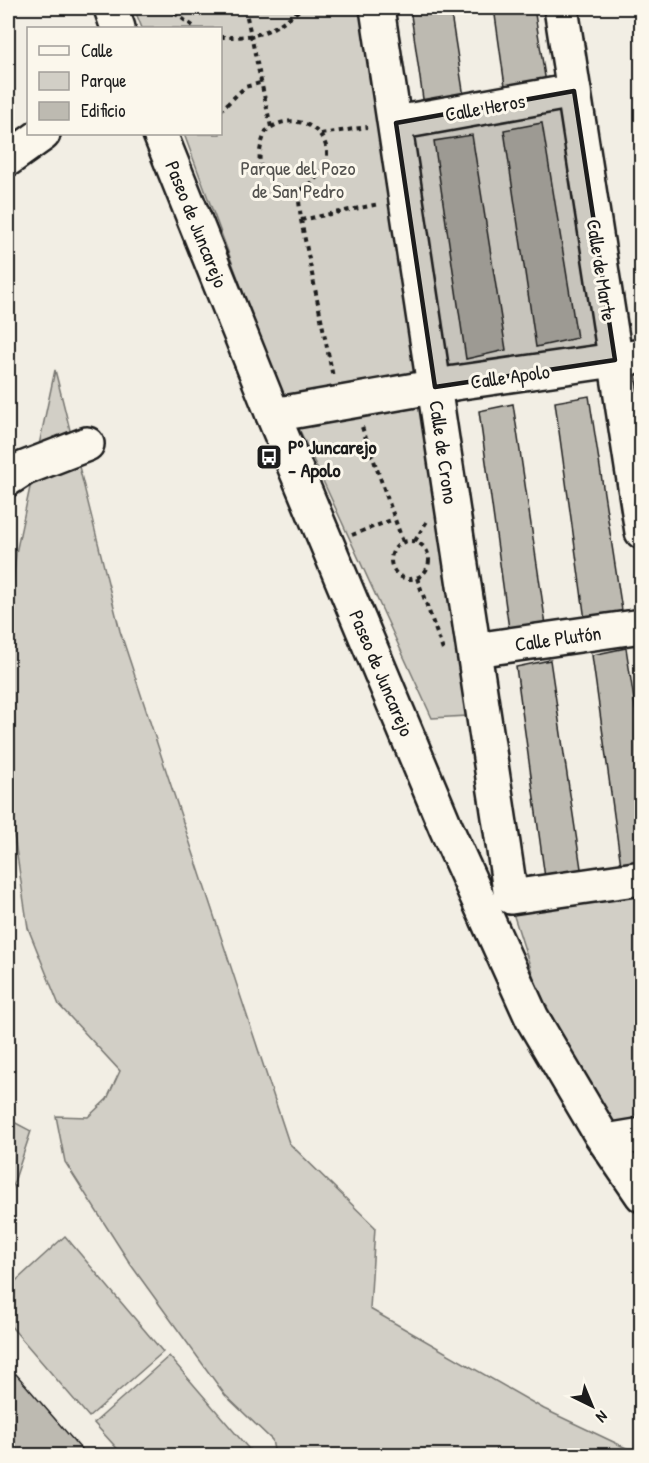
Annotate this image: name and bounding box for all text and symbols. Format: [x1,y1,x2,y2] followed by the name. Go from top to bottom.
[27,27,222,135] legend
[81,38,113,63] text: Calle
[81,68,126,93] text: Parque
[443,87,527,127] street label: Calle Heros
[81,98,125,123] text: Edificio
[241,154,355,204] park label: Parque del Pozo de San Pedro
[159,157,235,291] street label: Paseo de Juncarejo
[581,217,623,323] street label: Calle de Marte
[469,357,551,395] street label: Calle Apolo
[423,399,465,505] street label: Calle de Crono
[288,433,377,484] place label: Pº Juncarejo - Apolo
[254,442,284,472] bus stop icon: Pº Juncarejo - Apolo
[343,606,421,740] street label: Paseo de Juncarejo
[513,619,603,657] street label: Calle Plutón
[562,1376,622,1436] north arrow
[591,1406,613,1428] text: N

